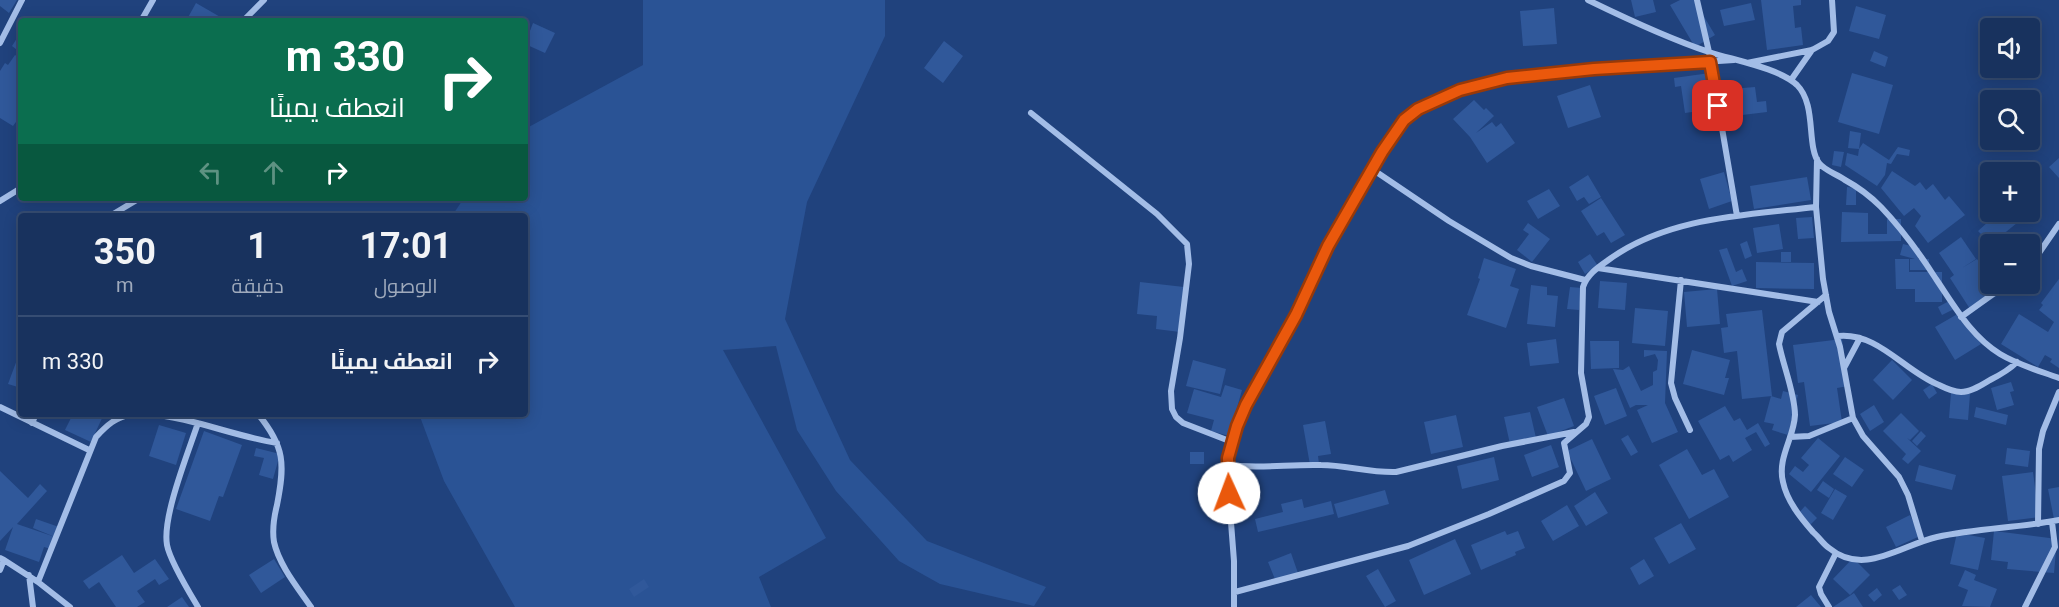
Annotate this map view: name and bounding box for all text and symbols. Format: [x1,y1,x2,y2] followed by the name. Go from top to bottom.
[1980,18,2040,294] map controls
[1980,18,2040,78] button: sound
[286,32,405,81] text: 330 m
[426,42,504,120] icon: right
[1692,80,1743,131] pin
[1701,89,1734,122] icon: arrive
[1980,90,2040,150] button: search
[269,92,405,124] text: انعطف يمينًا
[194,156,227,189] icon: left
[257,156,290,189] icon: ahead
[320,156,353,189] icon: right
[1980,162,2040,222] button: +
[247,225,268,267] text: 1
[359,225,452,267] text: 17:01
[94,231,156,273] text: 350
[1980,234,2040,294] button: −
[116,273,134,297] text: m
[232,274,284,298] text: دقيقة
[374,274,438,298] text: الوصول
[471,345,504,378] icon: right
[42,349,104,374] text: 330 m
[330,349,453,374] text: انعطف يمينًا
[1197,461,1261,525] position arrow

